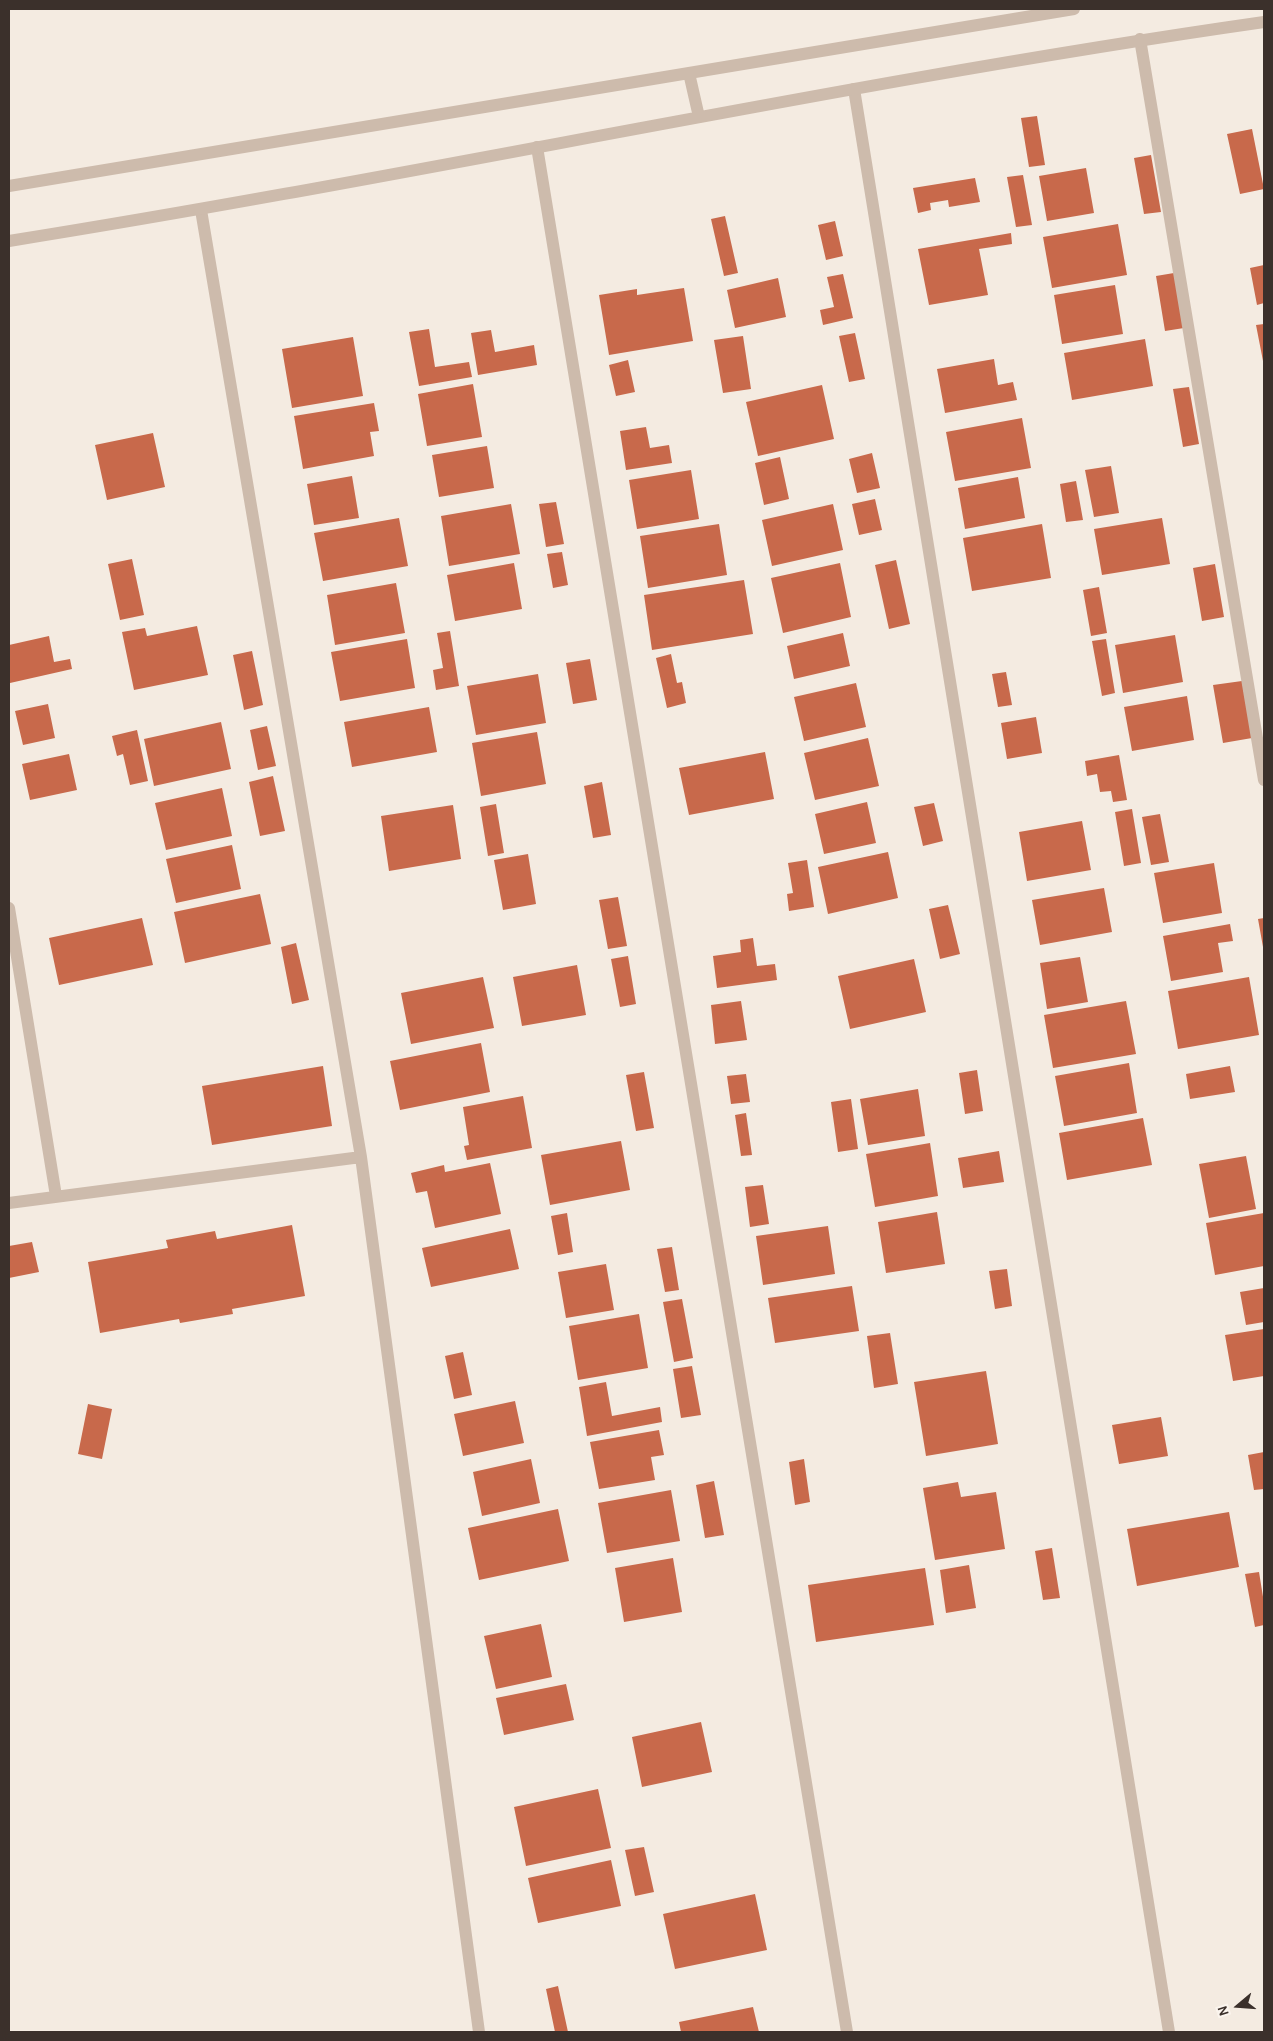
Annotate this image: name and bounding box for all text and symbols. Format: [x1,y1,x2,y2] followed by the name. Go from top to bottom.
[1213,1981,1263,2031] north arrow
[1214,2003,1233,2018] text: N

